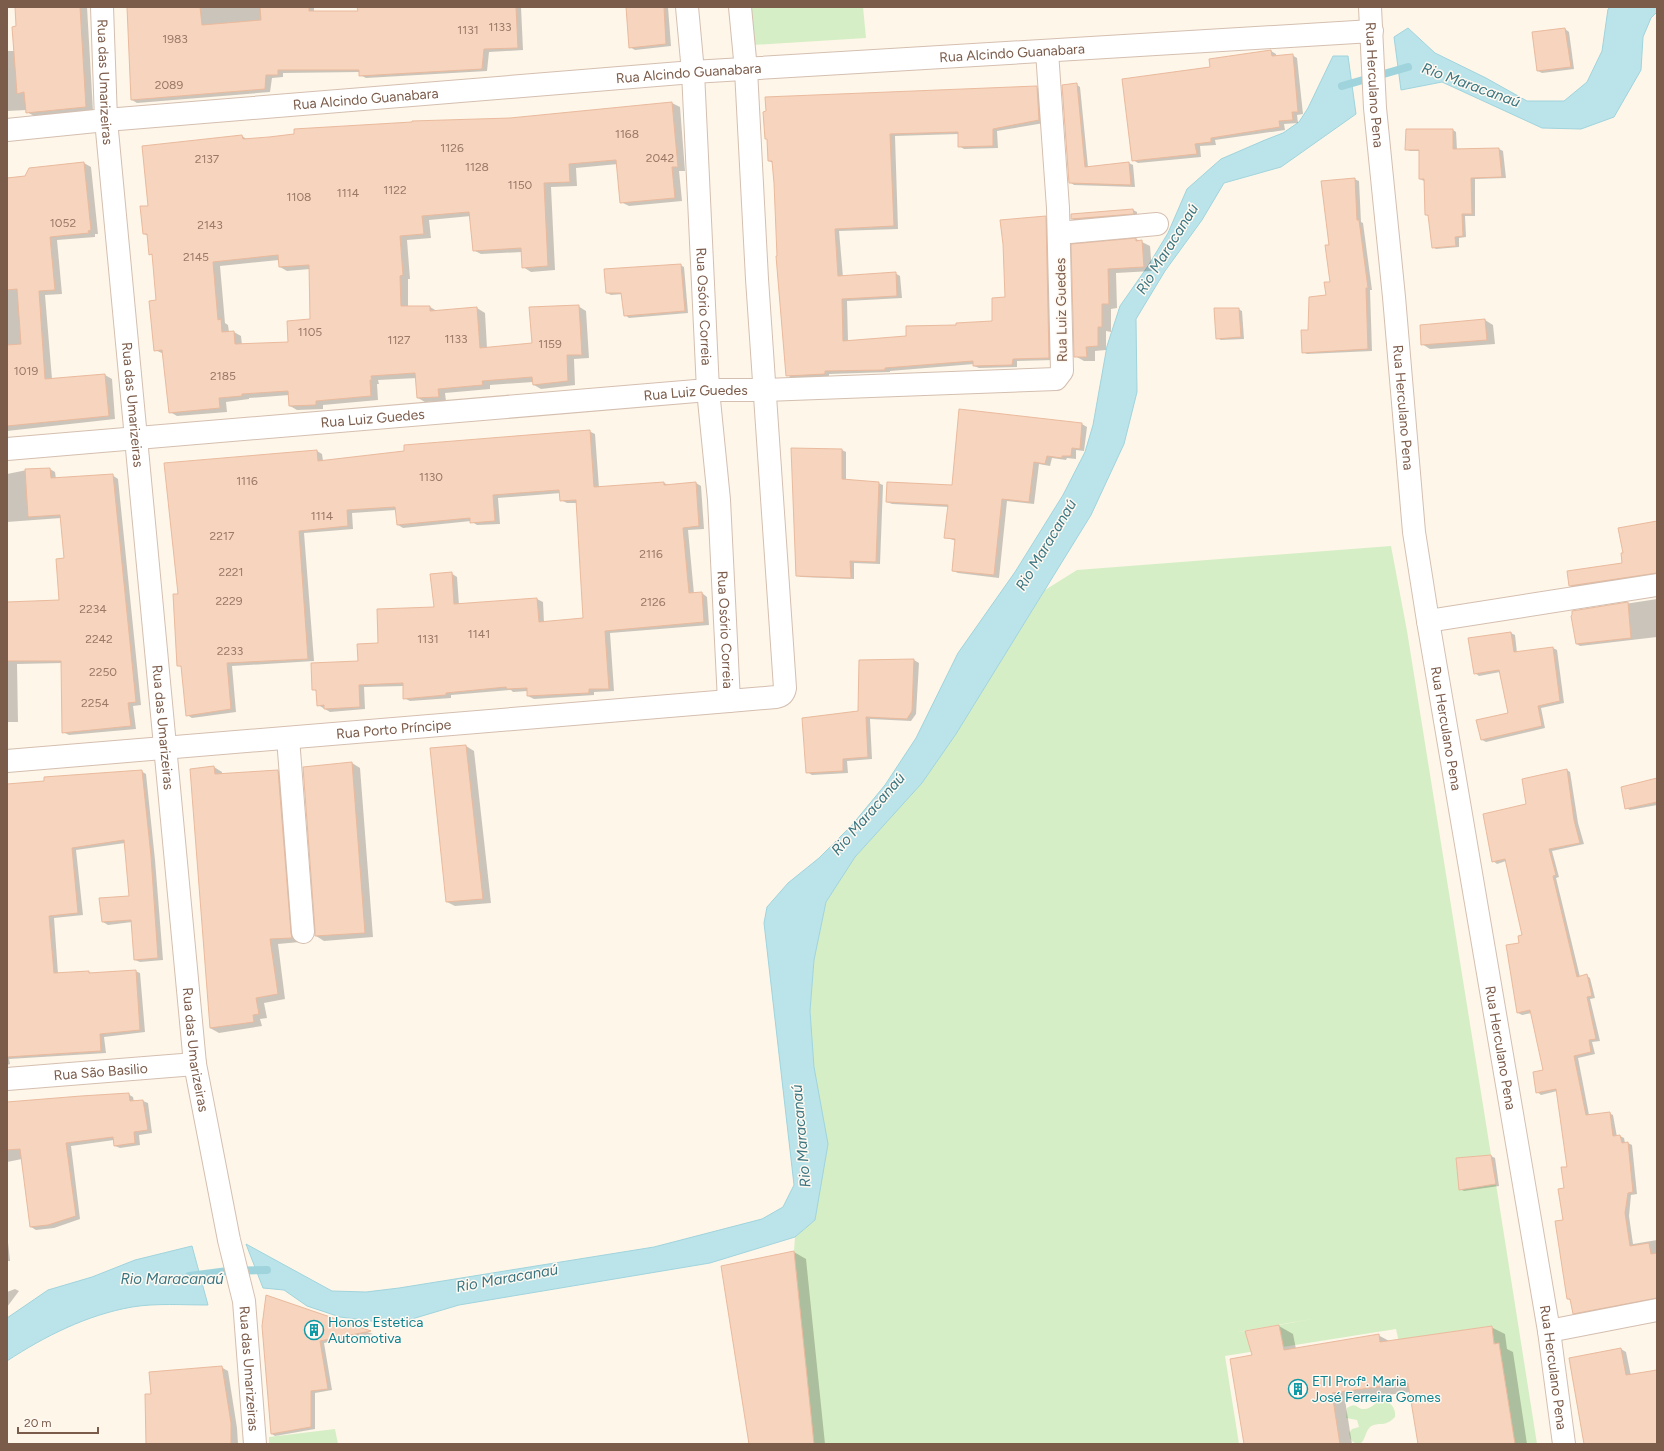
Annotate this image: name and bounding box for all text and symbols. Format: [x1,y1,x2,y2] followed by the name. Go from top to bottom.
[93,19,116,146] street label: Rua das Umarizeiras
[489,20,511,34] house number: 1133
[1362,22,1387,148] street label: Rua Herculano Pena
[457,23,479,37] house number: 1131
[162,32,188,46] house number: 1983
[939,40,1085,66] street label: Rua Alcindo Guanabara
[1419,59,1523,111] water label: Rio Maracanaú
[615,60,762,87] street label: Rua Alcindo Guanabara
[155,78,183,92] house number: 2089
[292,85,439,114] street label: Rua Alcindo Guanabara
[615,127,639,141] house number: 1168
[440,141,464,155] house number: 1126
[646,151,674,165] house number: 2042
[195,152,220,166] house number: 2137
[465,160,489,174] house number: 1128
[508,178,533,192] house number: 1150
[383,183,407,197] house number: 1122
[337,186,360,200] house number: 1114
[287,190,311,204] house number: 1108
[1132,200,1202,298] water label: Rio Maracanaú
[50,216,76,230] house number: 1052
[197,218,223,232] house number: 2143
[692,247,715,366] street label: Rua Osório Correia
[183,250,209,264] house number: 2145
[1052,258,1071,362] street label: Rua Luiz Guedes
[298,325,322,339] house number: 1105
[445,332,467,346] house number: 1133
[387,333,411,347] house number: 1127
[538,337,562,351] house number: 1159
[118,341,147,468] street label: Rua das Umarizeiras
[1389,344,1417,471] street label: Rua Herculano Pena
[14,364,38,378] house number: 1019
[210,369,236,383] house number: 2185
[643,382,748,404] street label: Rua Luiz Guedes
[320,406,425,432] street label: Rua Luiz Guedes
[419,470,443,484] house number: 1130
[236,474,258,488] house number: 1116
[1012,496,1080,594] water label: Rio Maracanaú
[311,509,334,523] house number: 1114
[210,529,235,543] house number: 2217
[639,547,663,561] house number: 2116
[218,565,244,579] house number: 2221
[714,570,736,689] street label: Rua Osório Correia
[216,594,243,608] house number: 2229
[640,595,666,609] house number: 2126
[79,602,107,616] house number: 2234
[468,627,490,641] house number: 1141
[85,632,113,646] house number: 2242
[417,632,439,646] house number: 1131
[217,644,243,658] house number: 2233
[148,664,177,791] street label: Rua das Umarizeiras
[89,665,117,679] house number: 2250
[1427,665,1465,792] street label: Rua Herculano Pena
[81,696,109,710] house number: 2254
[335,716,452,743] street label: Rua Porto Príncipe
[827,769,909,859] water label: Rio Maracanaú
[1481,985,1519,1111] street label: Rua Herculano Pena
[179,986,212,1113] street label: Rua das Umarizeiras
[53,1060,149,1084] street label: Rua São Basilio
[788,1084,814,1188] water label: Rio Maracanaú
[455,1260,559,1296] water label: Rio Maracanaú
[120,1270,224,1288] water label: Rio Maracanaú
[1536,1304,1570,1431] street label: Rua Herculano Pena
[235,1305,262,1432] street label: Rua das Umarizeiras
[328,1314,424,1347] place label: Honos Estetica Automotiva
[303,1319,325,1341] building icon: Honos Estetica Automotiva
[1312,1373,1441,1406] place label: ETI Profª. Maria José Ferreira Gomes
[1287,1378,1309,1400] building icon: ETI Profª. Maria José Ferreira Gomes
[18,1409,98,1435] scale bar
[24,1416,52,1430] text: 20 m

